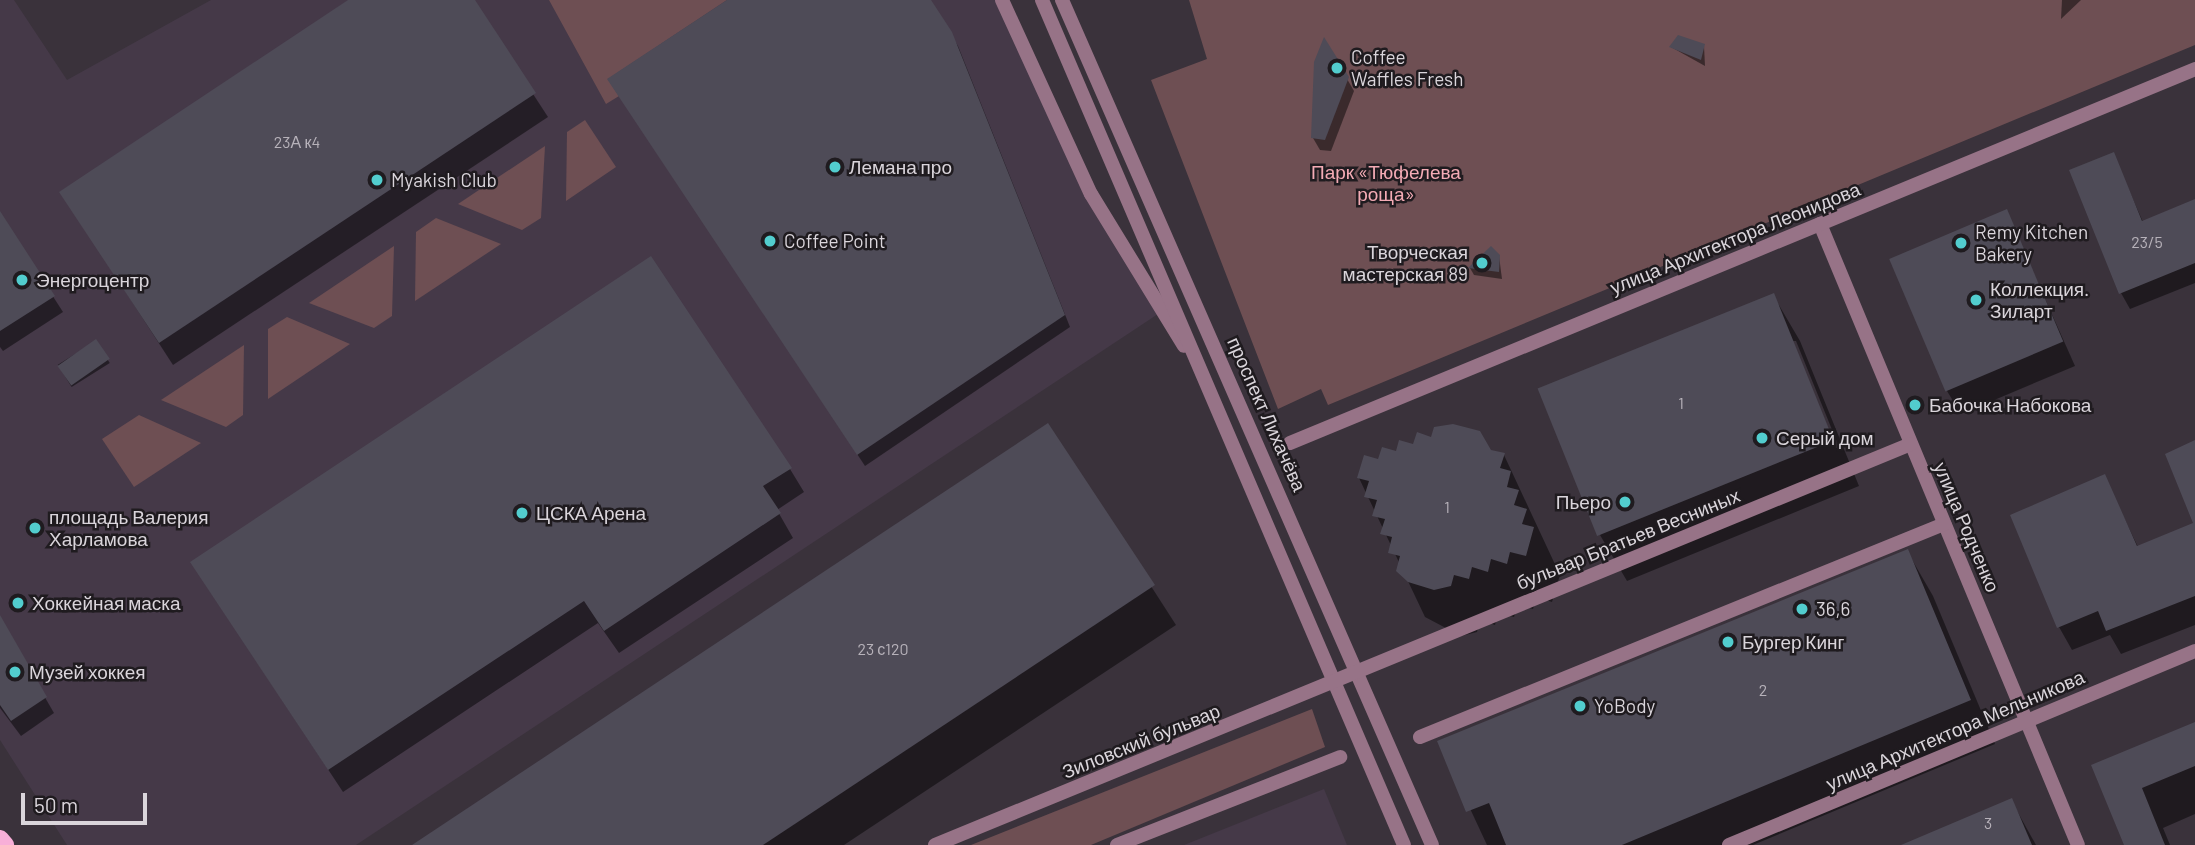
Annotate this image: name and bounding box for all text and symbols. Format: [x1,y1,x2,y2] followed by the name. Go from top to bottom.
[1351,46,1463,90] place label: Coffee Waffles Fresh
[1329,60,1345,76] marker: Coffee Waffles Fresh
[274,132,320,152] house number: 23А к4
[849,156,952,178] place label: Лемана про
[827,159,843,175] marker: Лемана про
[1311,161,1461,205] park label: Парк «Тюфелева роща»
[391,169,497,191] place label: Myakish Club
[369,172,385,188] marker: Myakish Club
[1607,177,1863,299] street label: улица Архитектора Леонидова
[1975,221,2088,265] place label: Remy Kitchen Bakery
[784,230,886,252] place label: Coffee Point
[2131,232,2163,252] house number: 23/5
[762,233,778,249] marker: Coffee Point
[1953,235,1969,251] marker: Remy Kitchen Bakery
[1343,241,1468,285] place label: Творческая мастерская 89
[1474,255,1490,271] marker: Творческая мастерская 89
[36,269,149,291] place label: Энергоцентр
[14,272,30,288] marker: Энергоцентр
[1990,278,2089,322] place label: Коллекция. Зиларт
[1968,292,1984,308] marker: Коллекция. Зиларт
[1223,333,1311,495] street label: проспект Лихачёва
[1678,393,1684,413] house number: 1
[1929,394,2091,416] place label: Бабочка Набокова
[1907,397,1923,413] marker: Бабочка Набокова
[1776,427,1874,449] place label: Серый дом
[1754,430,1770,446] marker: Серый дом
[1929,458,2005,596] street label: улица Родченко
[1513,484,1743,594] street label: бульвар Братьев Весниных
[1556,491,1611,513] place label: Пьеро
[1617,494,1633,510] marker: Пьеро
[1444,497,1450,517] house number: 1
[536,502,646,524] place label: ЦСКА Арена
[514,505,530,521] marker: ЦСКА Арена
[49,506,209,550] place label: площадь Валерия Харламова
[27,520,43,536] marker: площадь Валерия Харламова
[32,592,181,614] place label: Хоккейная маска
[10,595,26,611] marker: Хоккейная маска
[1816,598,1850,620] place label: 36,6
[1794,601,1810,617] marker: 36,6
[1742,631,1844,653] place label: Бургер Кинг
[1720,634,1736,650] marker: Бургер Кинг
[857,639,909,659] house number: 23 с120
[29,661,146,683] place label: Музей хоккея
[7,664,23,680] marker: Музей хоккея
[1822,665,2088,795] street label: улица Архитектора Мельникова
[1759,680,1767,700] house number: 2
[1594,695,1655,717] place label: YoBody
[1572,698,1588,714] marker: YoBody
[1059,699,1223,783] street label: Зиловский бульвар
[24,778,150,822] scale bar
[34,792,78,817] text: 50 m
[1984,813,1992,833] house number: 3

